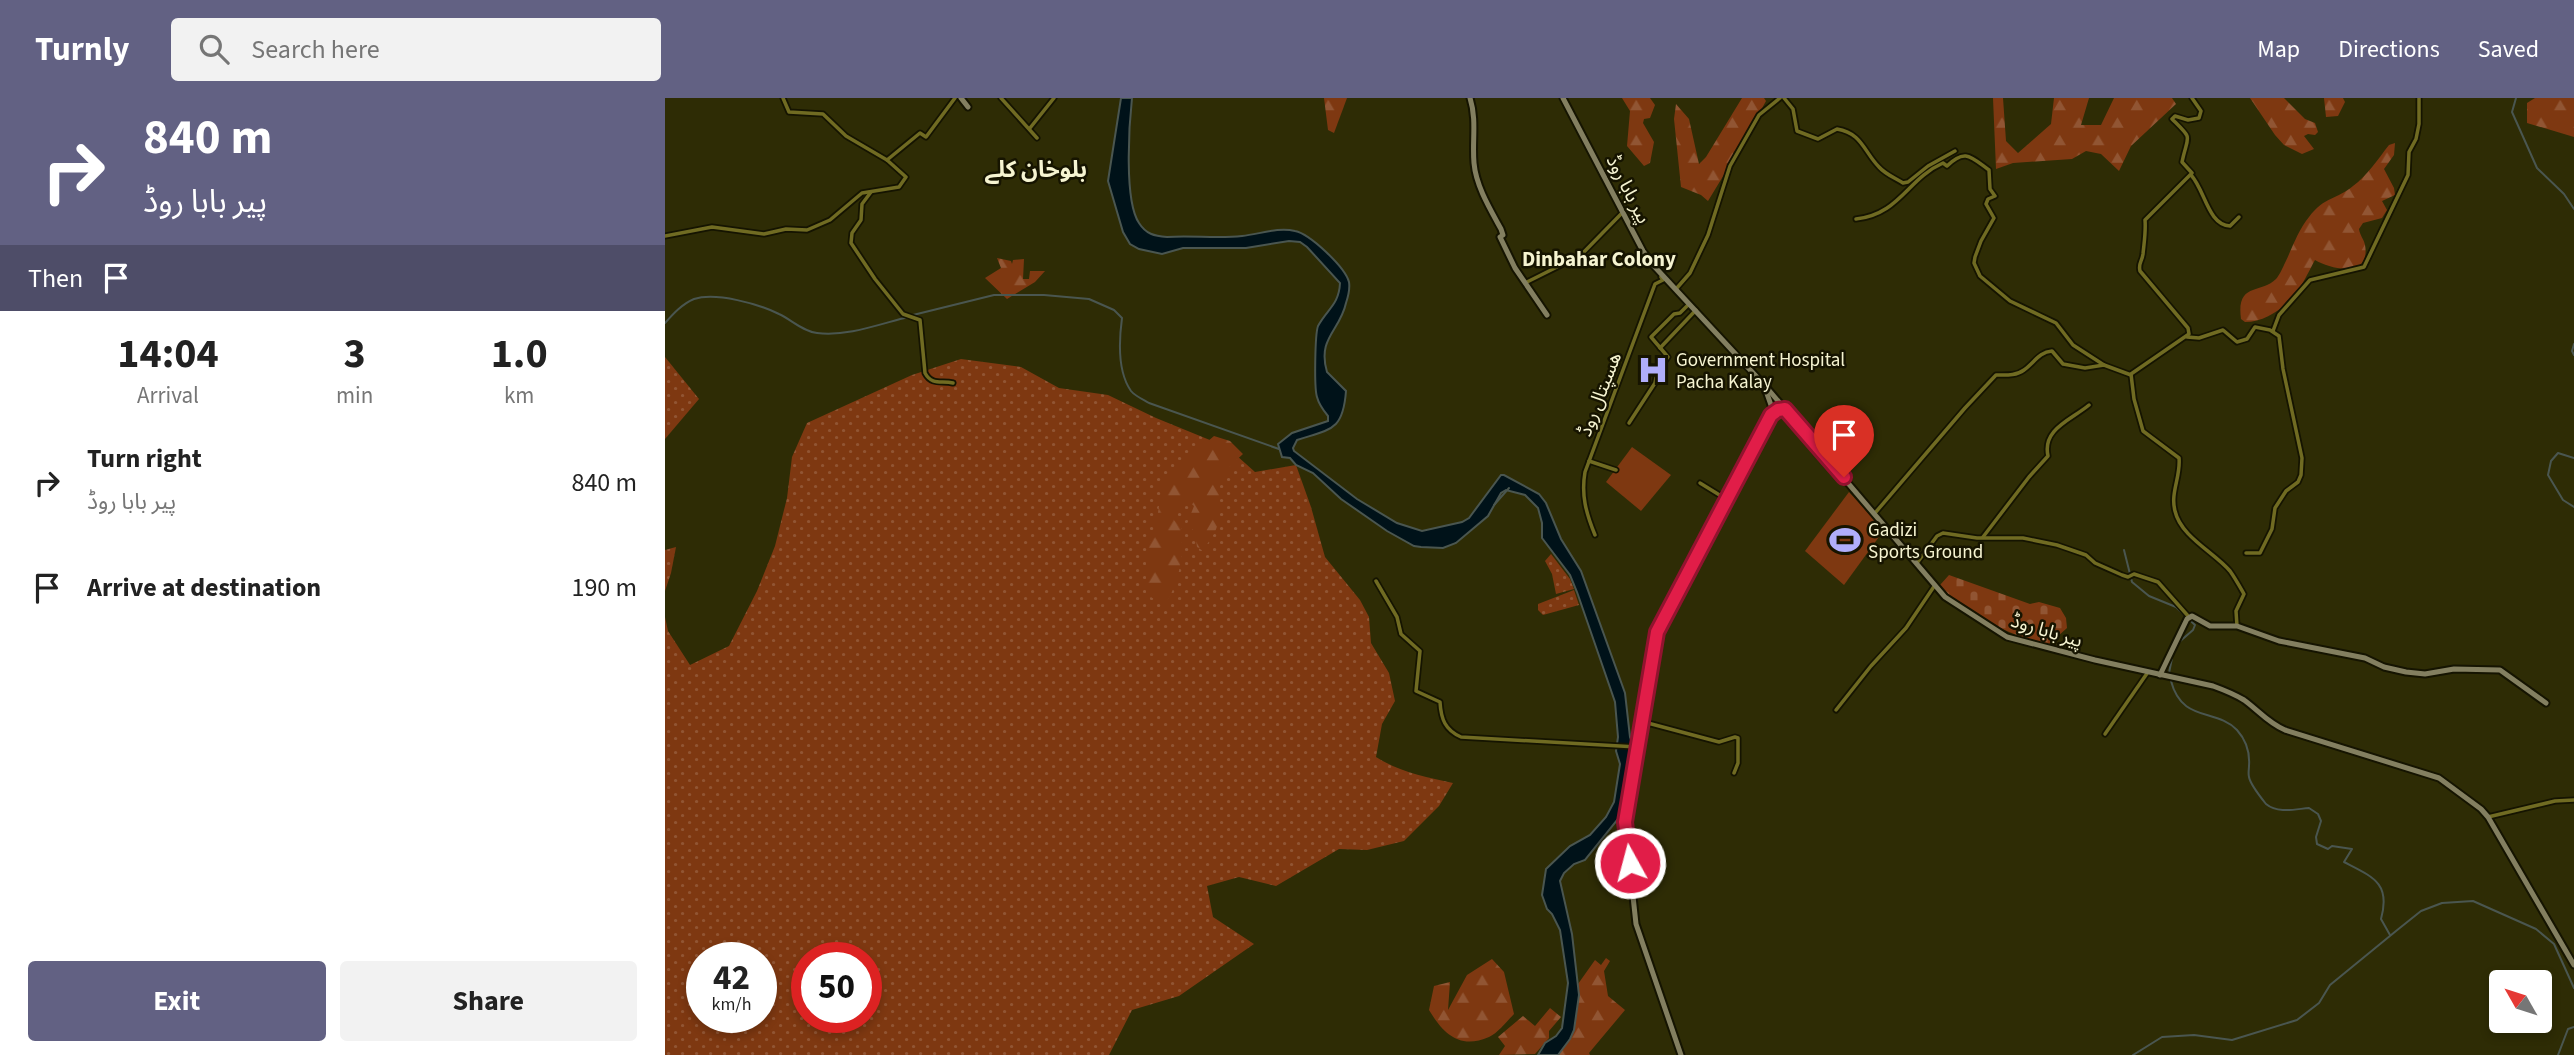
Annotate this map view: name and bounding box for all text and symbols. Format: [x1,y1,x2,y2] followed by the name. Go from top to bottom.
[171,18,661,81] search box
[35,26,129,73] text: Turnly
[195,30,233,68] icon: search
[251,31,380,68] text: Search here
[2257,32,2300,67] text: Map
[2338,32,2440,67] text: Directions
[2478,32,2539,67] text: Saved
[143,103,272,173] text: 840 m
[28,126,119,217] icon: right
[1599,151,1656,229] street label: پیر بابا روڈ
[985,153,1087,186] district label: بلوخان كلے
[143,179,267,225] text: پیر بابا روڈ
[1522,244,1676,274] district label: Dinbahar Colony
[97,259,135,297] icon: arrive
[28,260,83,297] text: Then
[117,324,219,384] text: 14:04
[344,324,366,384] text: 3
[491,324,548,384] text: 1.0
[1676,347,1845,396] place label: Government Hospital Pacha Kalay
[1572,348,1629,441] street label: ھسپتال روڈ
[1636,353,1670,387] hospital icon: Government Hospital Pacha Kalay
[137,379,199,412] text: Arrival
[336,379,373,412] text: min
[504,379,534,412] text: km
[1814,405,1874,477] pin
[1825,416,1863,454] icon: arrive
[87,440,202,477] text: Turn right
[28,464,66,502] icon: right
[571,464,637,501] text: 840 m
[87,485,176,518] text: پیر بابا روڈ
[1868,517,1983,566] place label: Gadizi Sports Ground
[1828,523,1862,557] sports icon: Gadizi Sports Ground
[28,569,66,607] icon: arrive
[87,569,321,606] text: Arrive at destination
[571,569,637,606] text: 190 m
[2007,608,2086,655] street label: پیر بابا روڈ
[1593,826,1667,900] position arrow
[791,942,882,1033] speed limit sign: 50
[713,953,750,1003] text: 42
[28,961,326,1041] button: Exit
[340,961,637,1041] button: Share
[2489,970,2551,1032] north arrow
[2489,970,2552,1033] map controls
[712,992,751,1017] text: km/h

